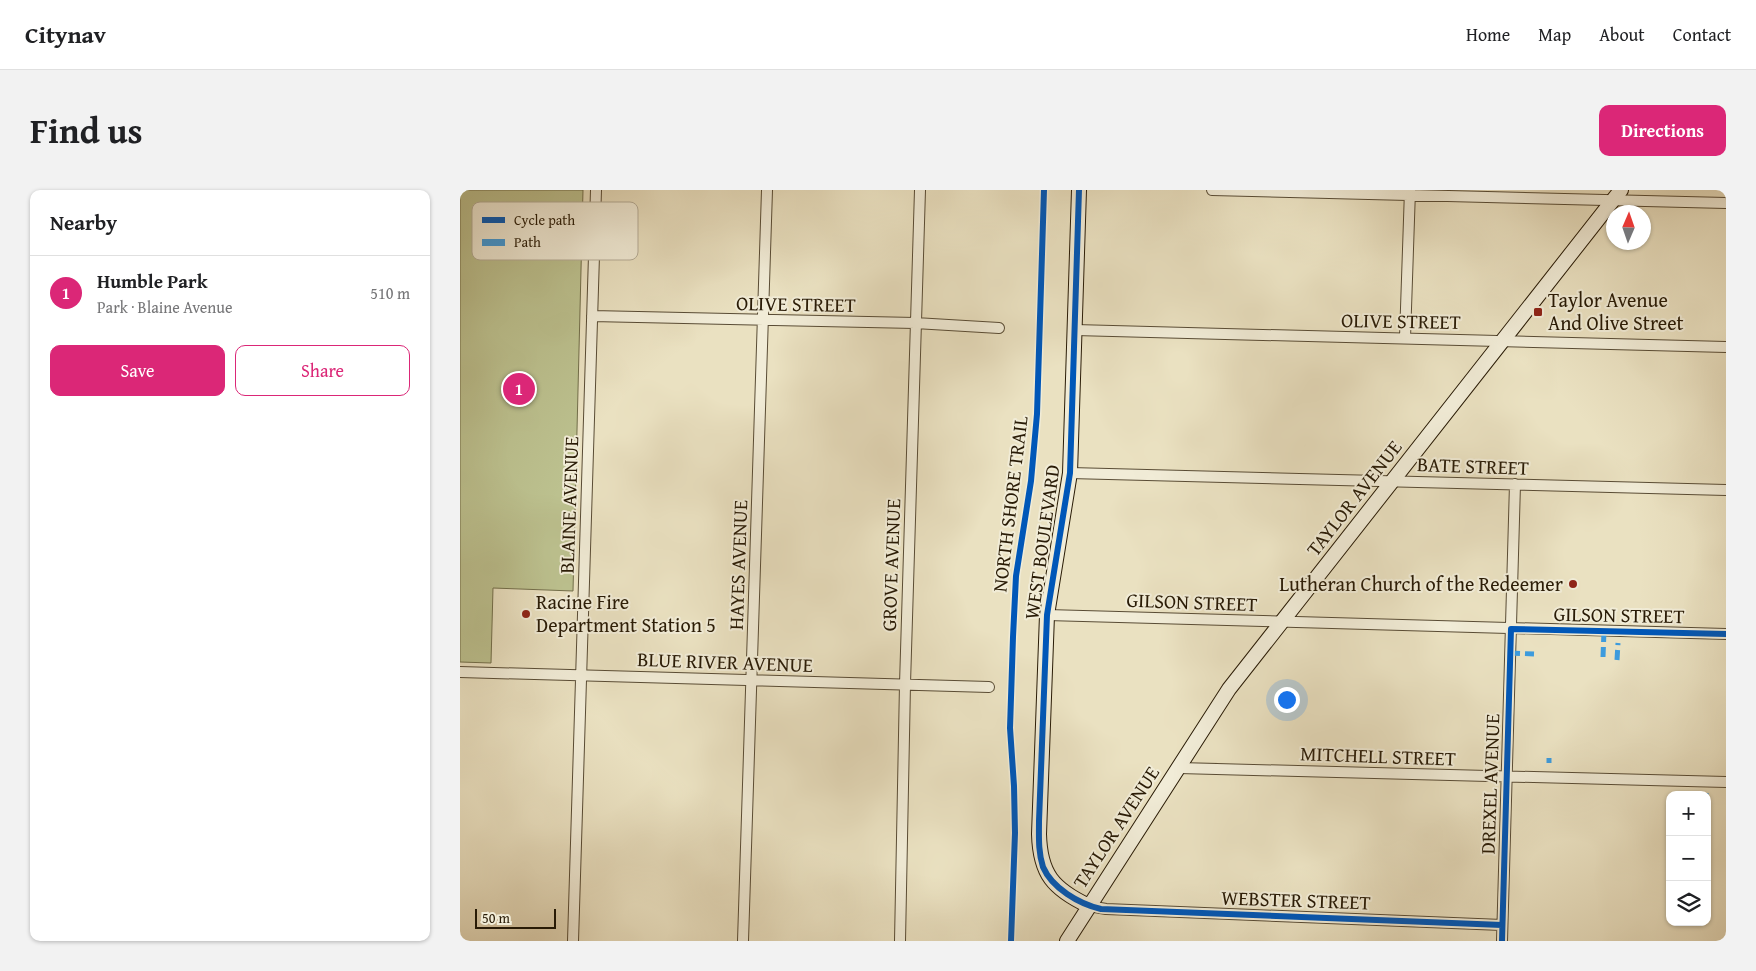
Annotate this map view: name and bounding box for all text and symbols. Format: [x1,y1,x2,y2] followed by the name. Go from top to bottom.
[25,17,106,52] text: Citynav
[1466,21,1510,48] text: Home
[1538,21,1571,48] text: Map
[1599,21,1645,48] text: About
[1673,21,1731,48] text: Contact
[30,105,143,156] text: Find us
[1599,105,1726,156] button: Directions
[472,202,638,260] legend
[1606,205,1651,250] north arrow
[50,207,117,238] text: Nearby
[514,210,575,230] text: Cycle path
[514,232,541,252] text: Path
[97,267,207,295] text: Humble Park
[62,281,70,305] text: 1
[370,281,410,305] text: 510 m
[1548,285,1684,337] place label: Taylor Avenue And Olive Street
[736,288,856,319] street label: OLIVE STREET
[97,295,232,319] text: Park · Blaine Avenue
[1341,305,1461,336] street label: OLIVE STREET
[1532,306,1544,318] marker: Taylor Avenue And Olive Street
[50,345,225,396] button: Save
[235,345,410,396] button: Share
[503,370,535,408] pin: 1
[984,414,1035,594] street label: NORTH SHORE TRAIL
[1299,433,1408,562] street label: TAYLOR AVENUE
[552,436,585,574] street label: BLAINE AVENUE
[1416,449,1530,482] street label: BATE STREET
[1016,463,1067,621] street label: WEST BOULEVARD
[874,498,907,632] street label: GROVE AVENUE
[721,499,754,630] street label: HAYES AVENUE
[1279,569,1563,598] place label: Lutheran Church of the Redeemer
[1567,578,1579,590] marker: Lutheran Church of the Redeemer
[1126,585,1258,618] street label: GILSON STREET
[536,587,716,639] place label: Racine Fire Department Station 5
[1553,599,1685,630] street label: GILSON STREET
[520,608,532,620] marker: Racine Fire Department Station 5
[637,644,813,679] street label: BLUE RIVER AVENUE
[1274,687,1300,713] your location
[1473,713,1506,855] street label: DREXEL AVENUE
[1300,738,1456,773] street label: MITCHELL STREET
[1065,760,1166,893] street label: TAYLOR AVENUE
[1666,791,1711,926] map controls
[1666,791,1711,836] button: +
[1666,836,1711,881] button: −
[1666,881,1711,926] button: layers
[1221,882,1371,917] street label: WEBSTER STREET
[475,906,556,929] scale bar
[482,908,510,928] text: 50 m

